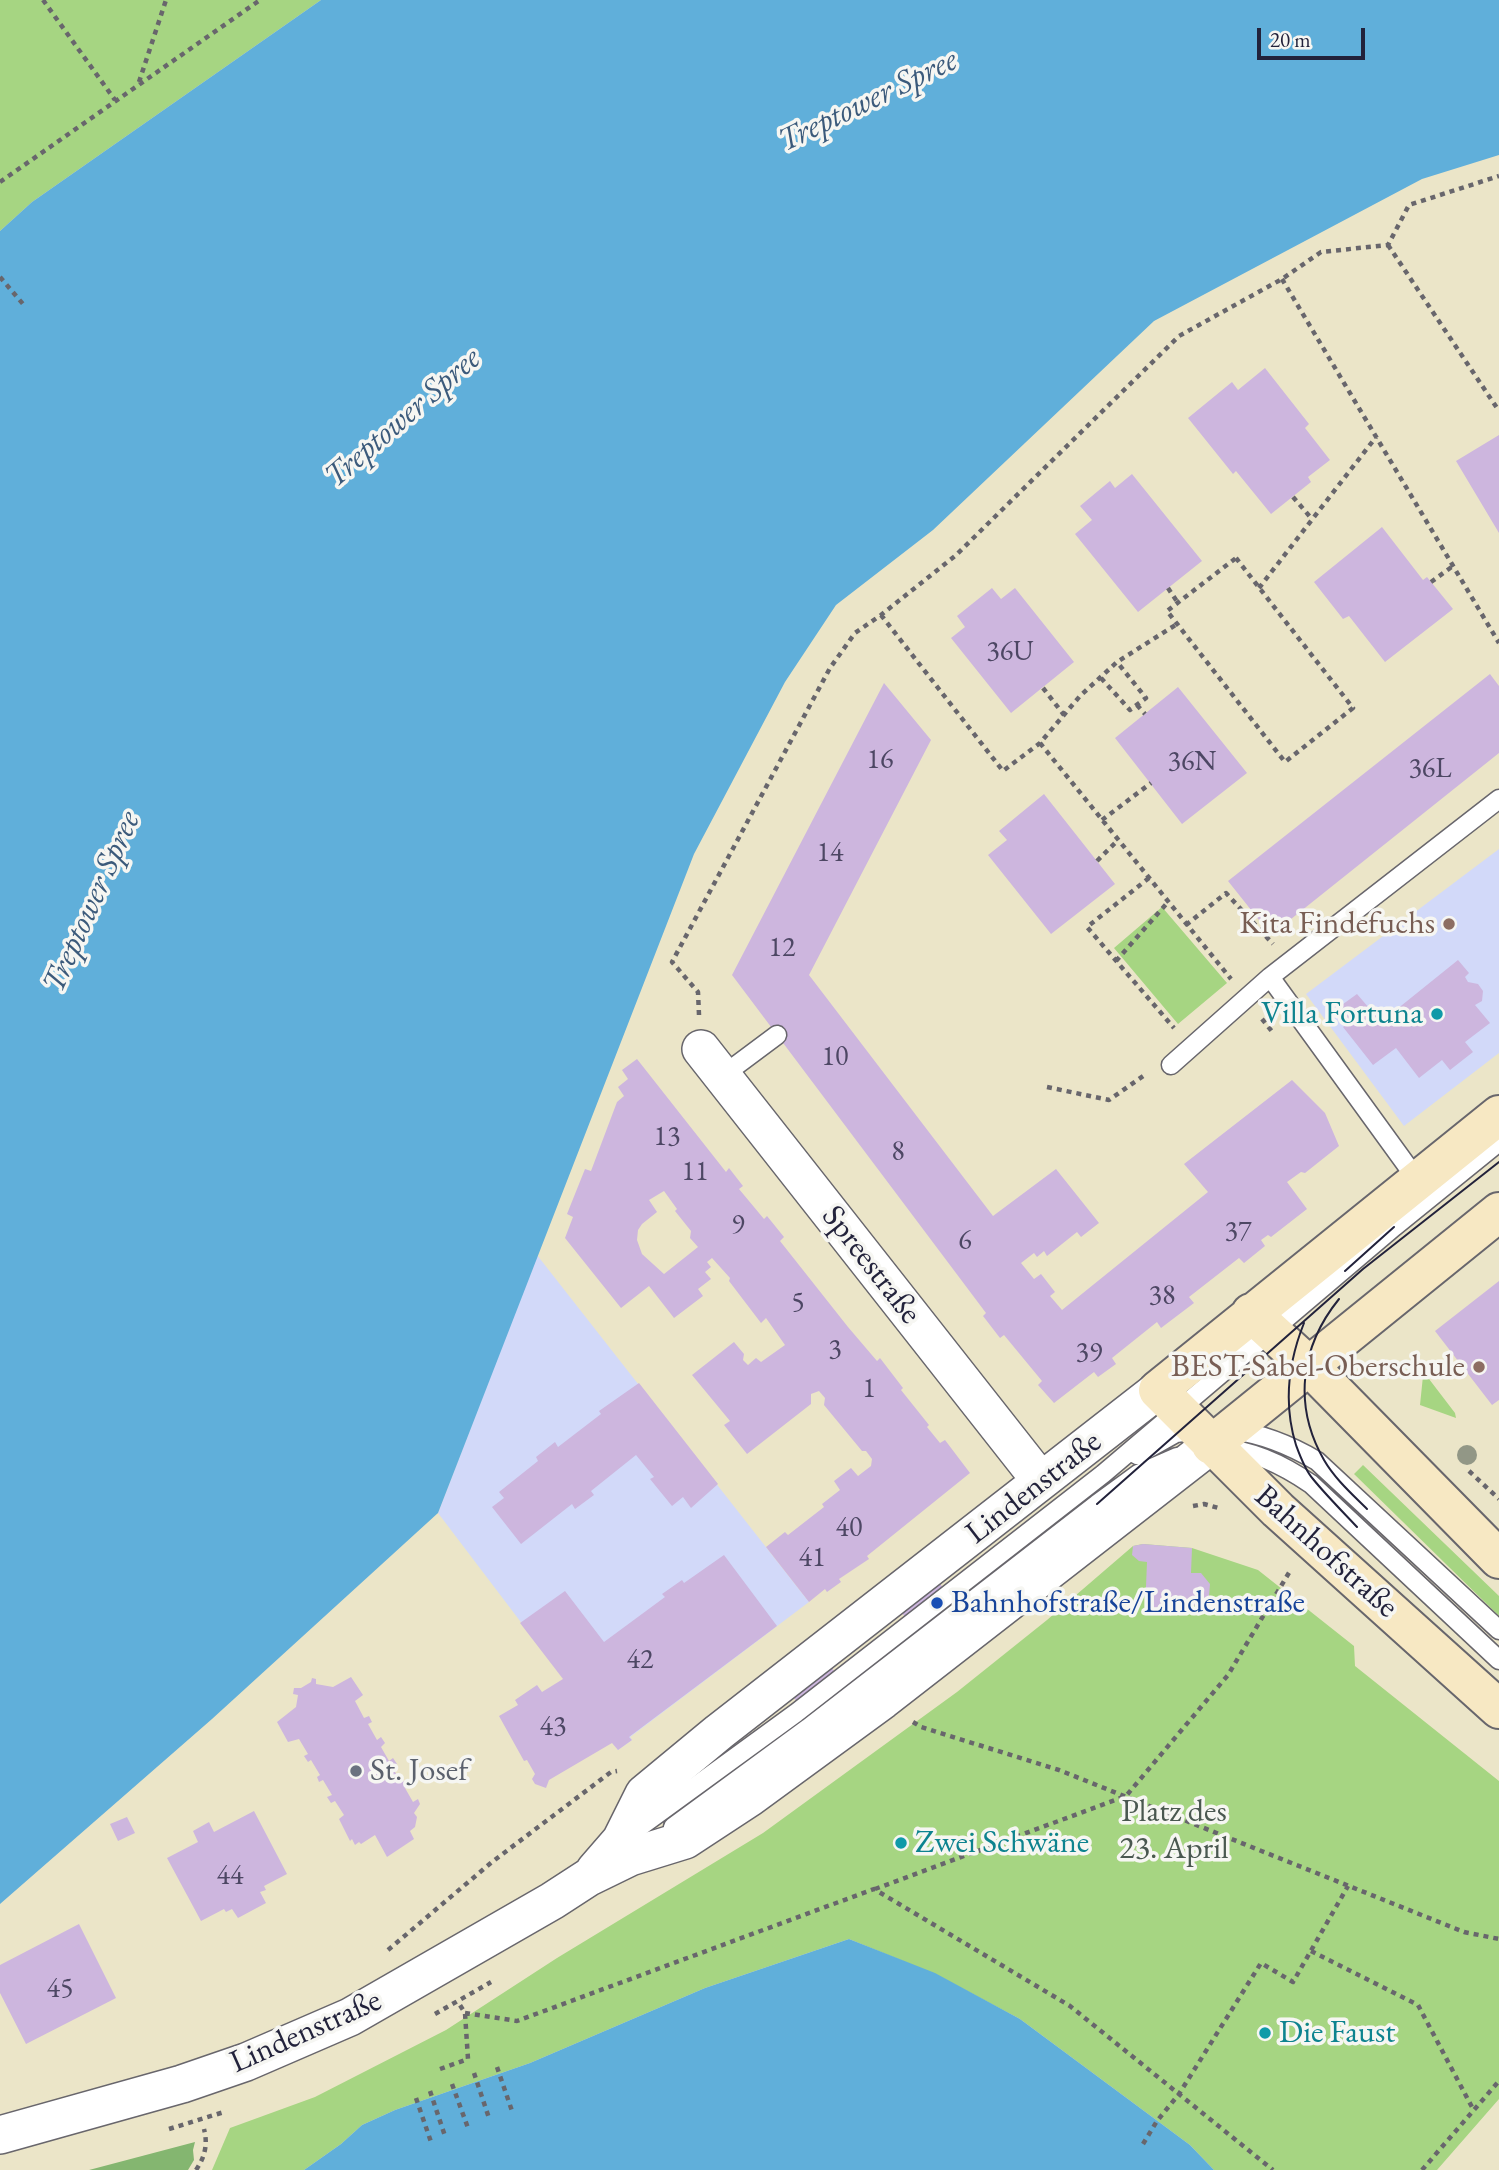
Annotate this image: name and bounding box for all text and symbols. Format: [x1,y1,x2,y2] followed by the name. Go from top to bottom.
[1261,14,1370,58] scale bar
[1270,26,1311,53] text: 20 m
[772,41,964,161] water label: Treptower Spree
[317,339,489,497] water label: Treptower Spree
[986,635,1034,669] house number: 36U
[867,743,893,777] house number: 16
[1167,745,1217,779] house number: 36N
[1408,752,1452,786] house number: 36L
[34,805,150,999] water label: Treptower Spree
[817,836,843,870] house number: 14
[1239,905,1435,943] place label: Kita Findefuchs
[1441,916,1457,932] marker: Kita Findefuchs
[769,931,795,965] house number: 12
[1261,995,1423,1033] place label: Villa Fortuna
[1429,1006,1445,1022] marker: Villa Fortuna
[822,1040,848,1074] house number: 10
[654,1120,680,1154] house number: 13
[891,1135,905,1169] house number: 8
[682,1155,708,1189] house number: 11
[813,1198,929,1332] street label: Spreestraße
[731,1208,745,1242] house number: 9
[1225,1215,1251,1249] house number: 37
[958,1224,972,1258] house number: 6
[1149,1279,1175,1313] house number: 38
[791,1286,805,1320] house number: 5
[828,1333,842,1367] house number: 3
[1076,1336,1102,1370] house number: 39
[1171,1348,1465,1386] place label: BEST-Sabel-Oberschule
[1471,1359,1487,1375] marker: BEST-Sabel-Oberschule
[862,1372,876,1406] house number: 1
[959,1423,1109,1553] street label: Lindenstraße
[1246,1478,1406,1626] street label: Bahnhofstraße
[836,1511,862,1545] house number: 40
[799,1541,825,1575] house number: 41
[951,1584,1305,1622] place label: Bahnhofstraße/Lindenstraße
[929,1595,945,1611] marker: Bahnhofstraße/Lindenstraße
[627,1643,653,1677] house number: 42
[540,1710,566,1744] house number: 43
[370,1752,468,1790] place label: St. Josef
[348,1763,364,1779] marker: St. Josef
[1119,1793,1229,1868] park label: Platz des 23. April
[915,1824,1089,1862] place label: Zwei Schwäne
[893,1835,909,1851] marker: Zwei Schwäne
[217,1859,243,1893] house number: 44
[47,1972,73,2006] house number: 45
[224,1982,388,2082] street label: Lindenstraße
[1279,2014,1395,2052] place label: Die Faust
[1257,2025,1273,2041] marker: Die Faust

